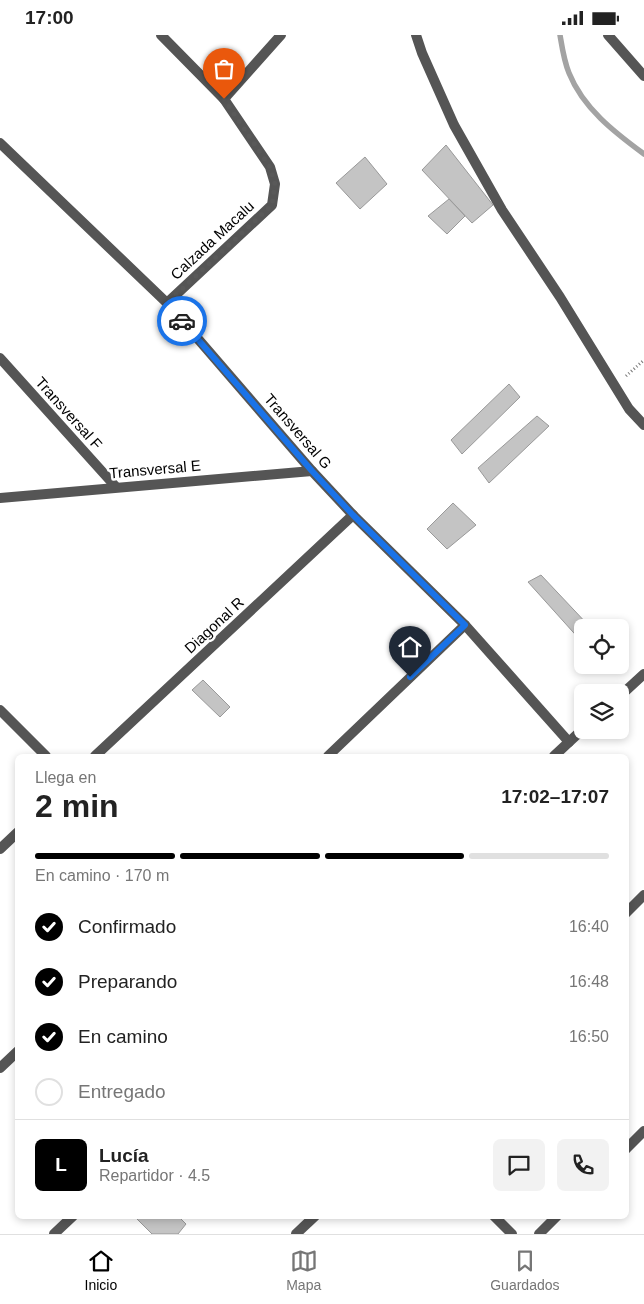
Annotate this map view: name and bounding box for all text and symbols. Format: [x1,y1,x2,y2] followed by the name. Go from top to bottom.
[25,7,74,28] text: 17:00
[203,48,245,99] pin
[210,55,238,83] icon: bag
[167,197,257,283] street label: Calzada Macalu
[157,296,207,346] courier
[168,307,196,335] icon: car
[32,373,106,453] street label: Transversal F
[261,390,335,472] street label: Transversal G
[108,457,202,481] street label: Transversal E
[181,593,247,657] street label: Diagonal R
[574,619,629,739] map controls
[574,619,629,674] button: locate
[389,626,431,677] pin
[396,633,424,661] icon: home
[574,684,629,739] button: layers
[35,769,96,786] text: Llega en
[501,786,609,807] text: 17:02–17:07
[35,788,119,824] text: 2 min
[35,867,169,884] text: En camino · 170 m
[35,913,63,941] icon: check
[78,916,176,937] text: Confirmado
[569,918,609,935] text: 16:40
[35,968,63,996] icon: check
[78,971,177,992] text: Preparando
[569,973,609,990] text: 16:48
[35,1023,63,1051] icon: check
[78,1026,168,1047] text: En camino
[569,1028,609,1045] text: 16:50
[78,1081,166,1102] text: Entregado
[493,1139,545,1191] button: chat
[557,1139,609,1191] button: phone
[99,1145,149,1166] text: Lucía
[55,1154,67,1175] text: L
[99,1167,210,1184] text: Repartidor · 4.5
[85,1247,117,1293] tab: Inicio
[286,1247,321,1293] tab: Mapa
[490,1247,560,1293] tab: Guardados

